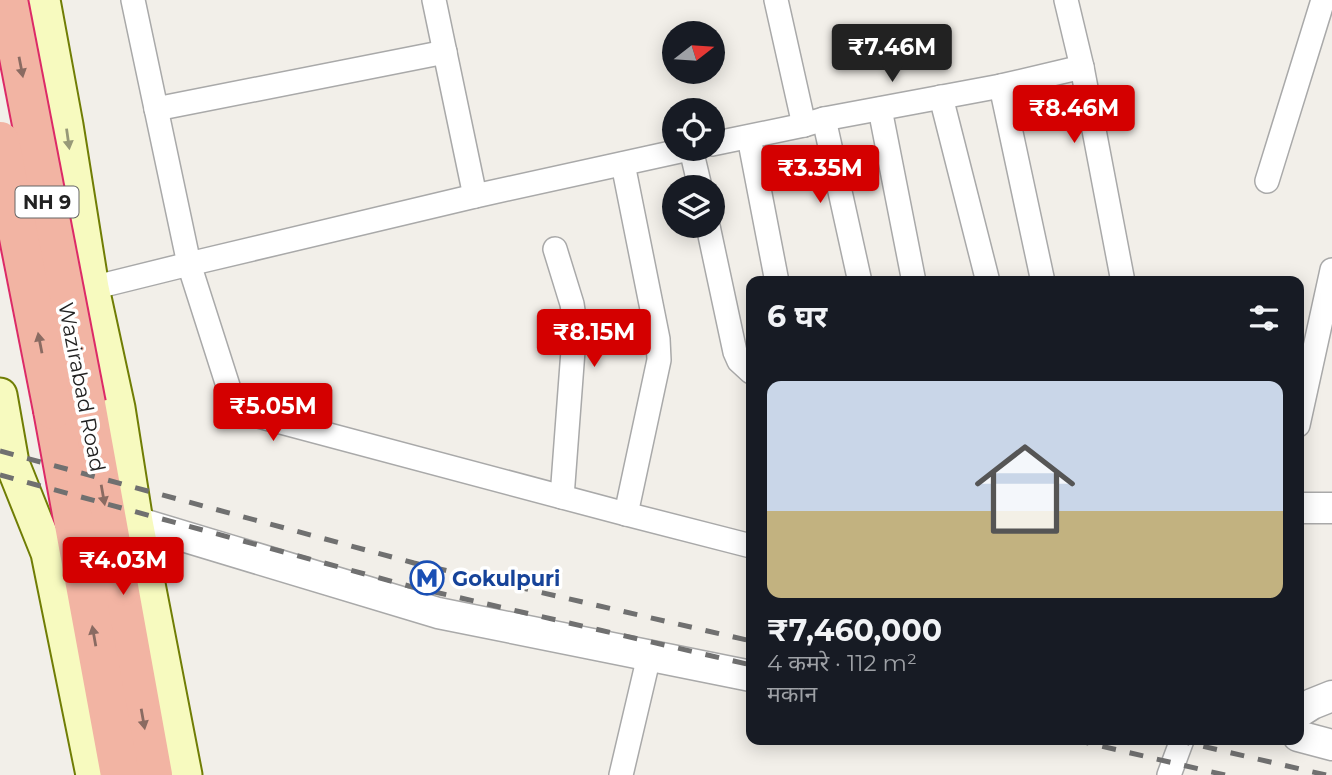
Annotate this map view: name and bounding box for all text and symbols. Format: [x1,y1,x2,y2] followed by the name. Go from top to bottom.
[662,21,724,84] north arrow
[662,21,725,238] map controls
[835,24,949,84] pin: ₹7.46M
[848,33,936,61] text: ₹7.46M
[15,56,26,78] one-way arrow
[1017,86,1131,145] pin: ₹8.46M
[1029,94,1119,122] text: ₹8.46M
[662,98,725,161] button: locate
[63,129,74,151] one-way arrow
[763,146,877,205] pin: ₹3.35M
[777,154,863,182] text: ₹3.35M
[662,175,725,238] button: layers
[16,186,78,218] road number: NH 9
[767,298,827,335] text: 6 घर
[1245,299,1283,337] icon: filters
[53,300,111,474] street label: Wazirabad Road
[537,310,651,369] pin: ₹8.15M
[553,318,635,346] text: ₹8.15M
[34,332,45,354] one-way arrow
[216,384,330,443] pin: ₹5.05M
[229,392,317,420] text: ₹5.05M
[962,426,1088,552] icon: home
[97,484,108,506] one-way arrow
[66,538,180,597] pin: ₹4.03M
[79,546,167,574] text: ₹4.03M
[408,559,446,597] metro station icon: Gokulpuri
[452,566,560,591] place label: Gokulpuri
[767,612,942,649] text: ₹7,460,000
[88,624,99,646] one-way arrow
[767,649,917,677] text: 4 कमरे · 112 m²
[767,680,817,708] text: मकान
[138,708,149,730] one-way arrow

